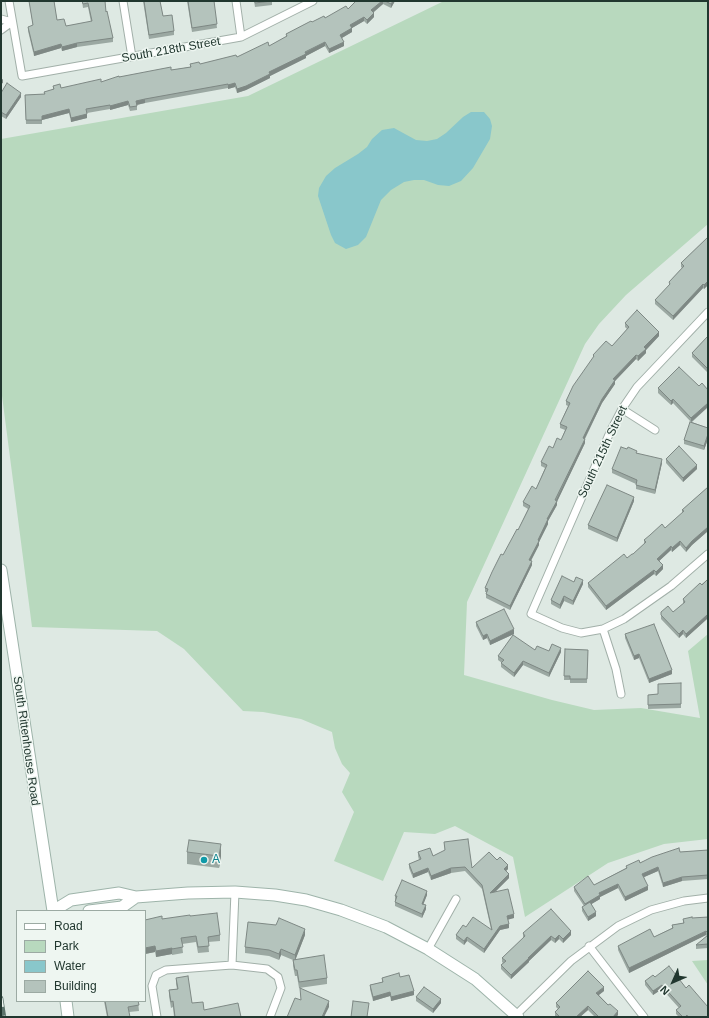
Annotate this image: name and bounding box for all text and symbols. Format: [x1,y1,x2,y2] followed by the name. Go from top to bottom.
[120,34,222,66] street label: South 218th Street
[575,404,631,500] street label: South 215th Street
[10,675,42,807] street label: South Rittenhouse Road
[212,853,220,867] place label: A
[199,855,209,865] marker: A
[16,910,146,1002] legend
[54,919,83,933] text: Road
[54,939,79,953] text: Park
[54,959,86,973] text: Water
[653,962,693,1002] north arrow
[54,979,97,993] text: Building
[657,983,672,998] text: N

